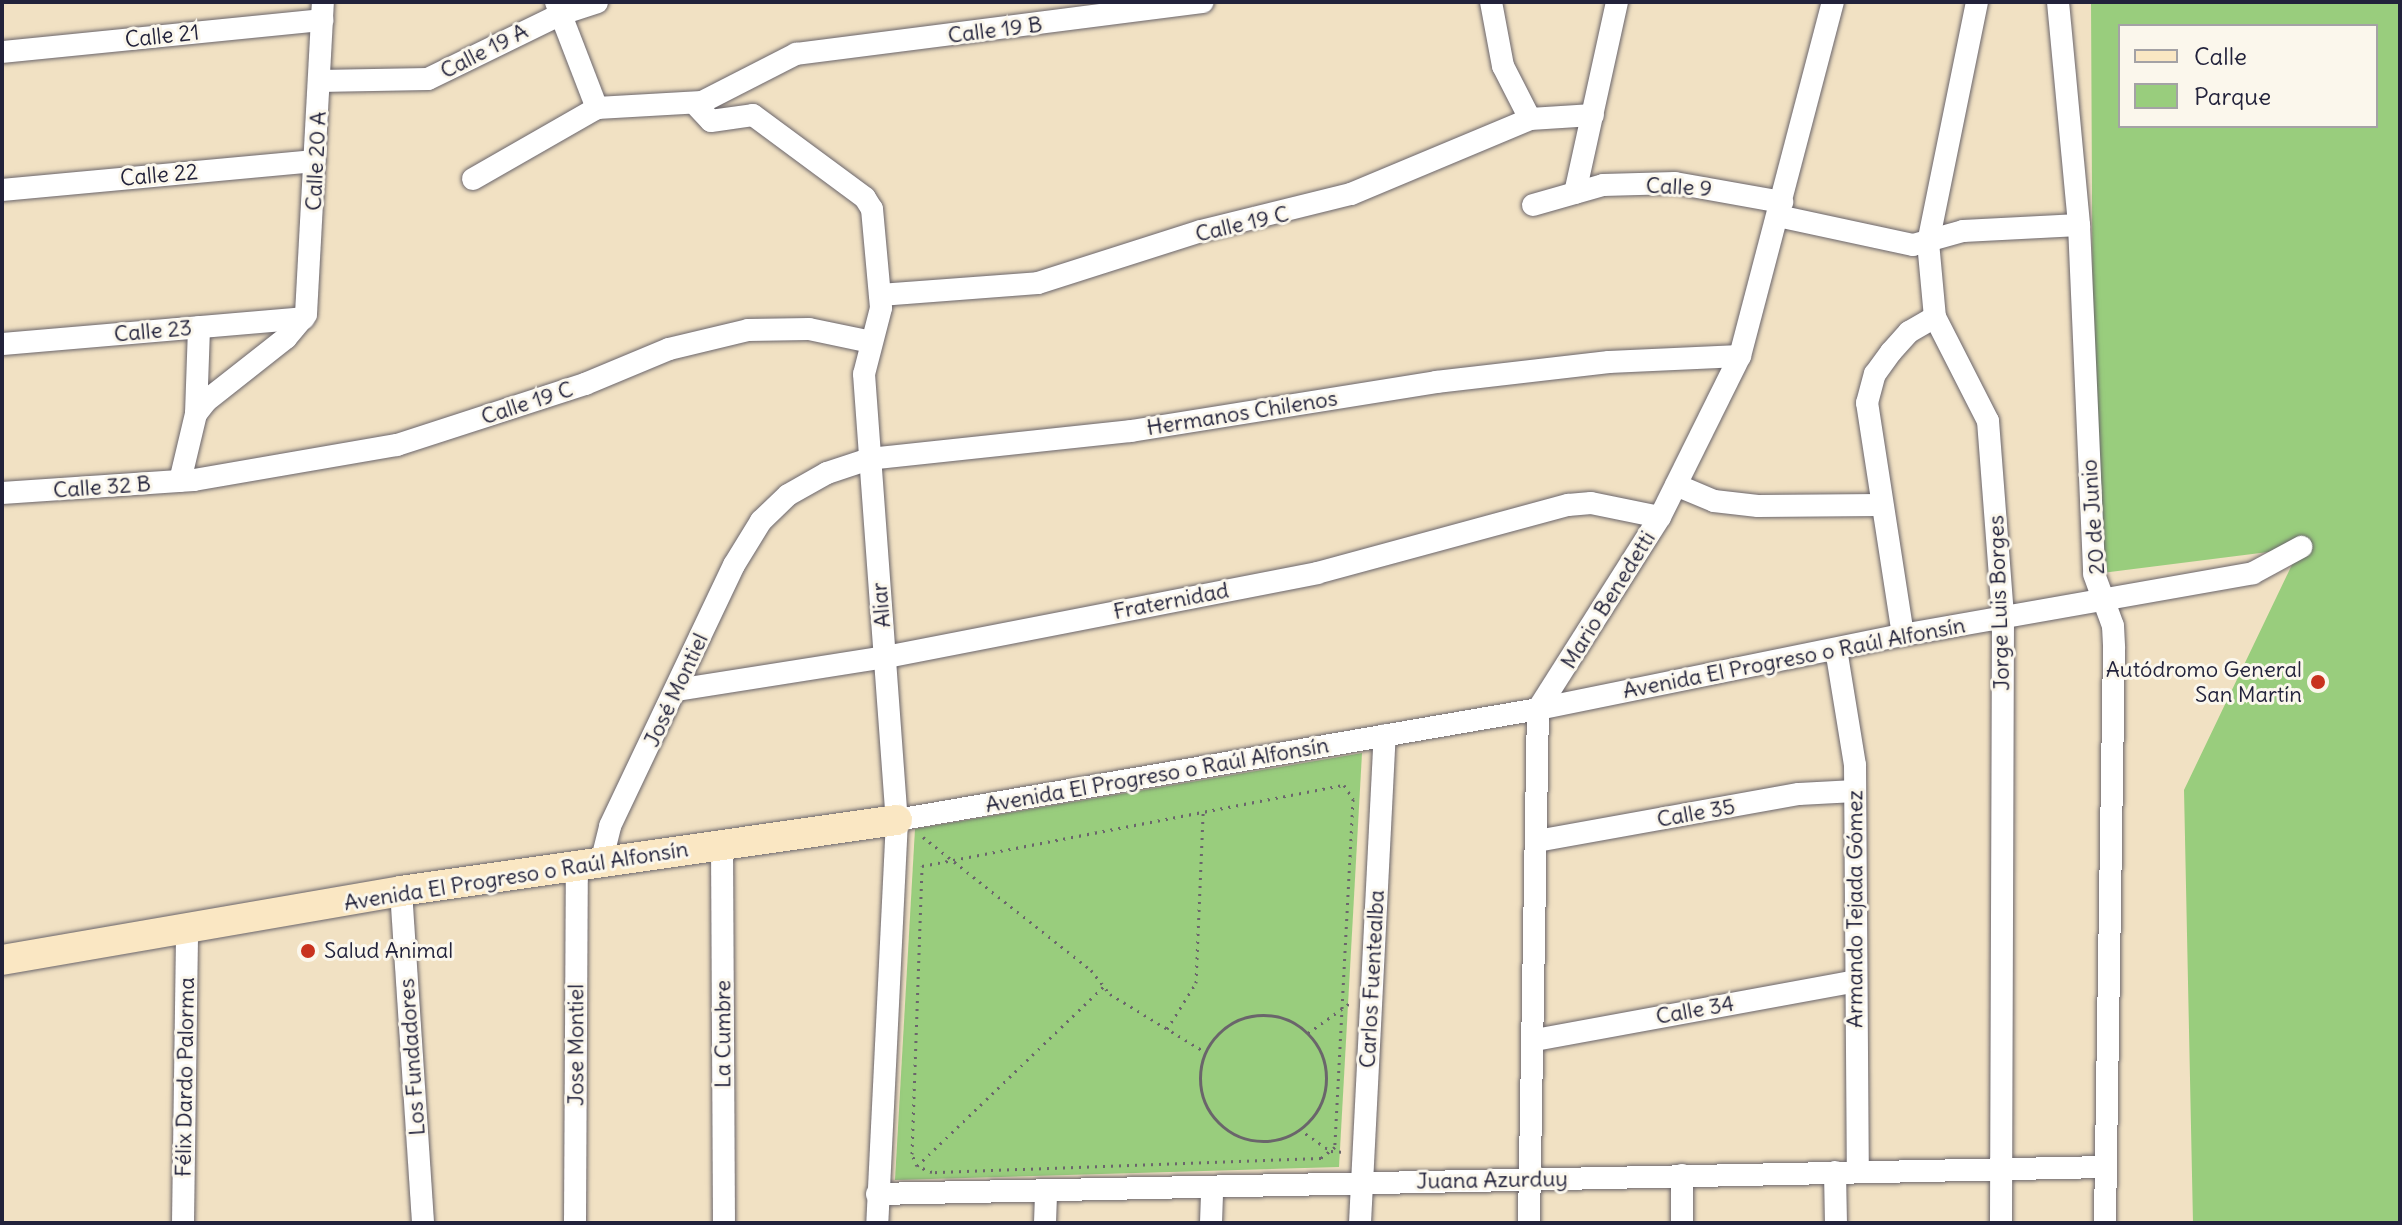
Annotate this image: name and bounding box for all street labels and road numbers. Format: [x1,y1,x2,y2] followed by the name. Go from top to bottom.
[946,11,1044,49] street label: Calle 19 B
[436,18,532,84] street label: Calle 19 A
[124,19,200,53] street label: Calle 21
[300,111,332,211] street label: Calle 20 A
[119,158,199,192] street label: Calle 22
[1645,172,1713,202] street label: Calle 9
[1193,200,1291,248] street label: Calle 19 C
[113,314,193,348] street label: Calle 23
[478,376,576,430] street label: Calle 19 C
[1145,385,1339,441] street label: Hermanos Chilenos
[2076,458,2110,576] street label: 20 de Junio
[52,470,152,504] street label: Calle 32 B
[1983,515,2015,691] street label: Jorge Luis Borges
[1555,526,1661,674] street label: Mario Benedetti
[1111,577,1231,625] street label: Fraternidad
[866,581,896,629] street label: Aliar
[1621,612,1967,704] street label: Avenida El Progreso o Raúl Alfonsín
[638,629,714,751] street label: José Montiel
[983,732,1331,818] street label: Avenida El Progreso o Raúl Alfonsín
[1842,790,1868,1028] street label: Armando Tejada Gómez
[1655,793,1737,833] street label: Calle 35
[342,836,690,916] street label: Avenida El Progreso o Raúl Alfonsín
[1354,889,1390,1069] street label: Carlos Fuentealba
[170,977,200,1177] street label: Félix Dardo Palorma
[393,978,431,1136] street label: Los Fundadores
[710,980,736,1088] street label: La Cumbre
[563,984,589,1106] street label: Jose Montiel
[1654,990,1736,1030] street label: Calle 34
[1416,1165,1568,1195] street label: Juana Azurduy

